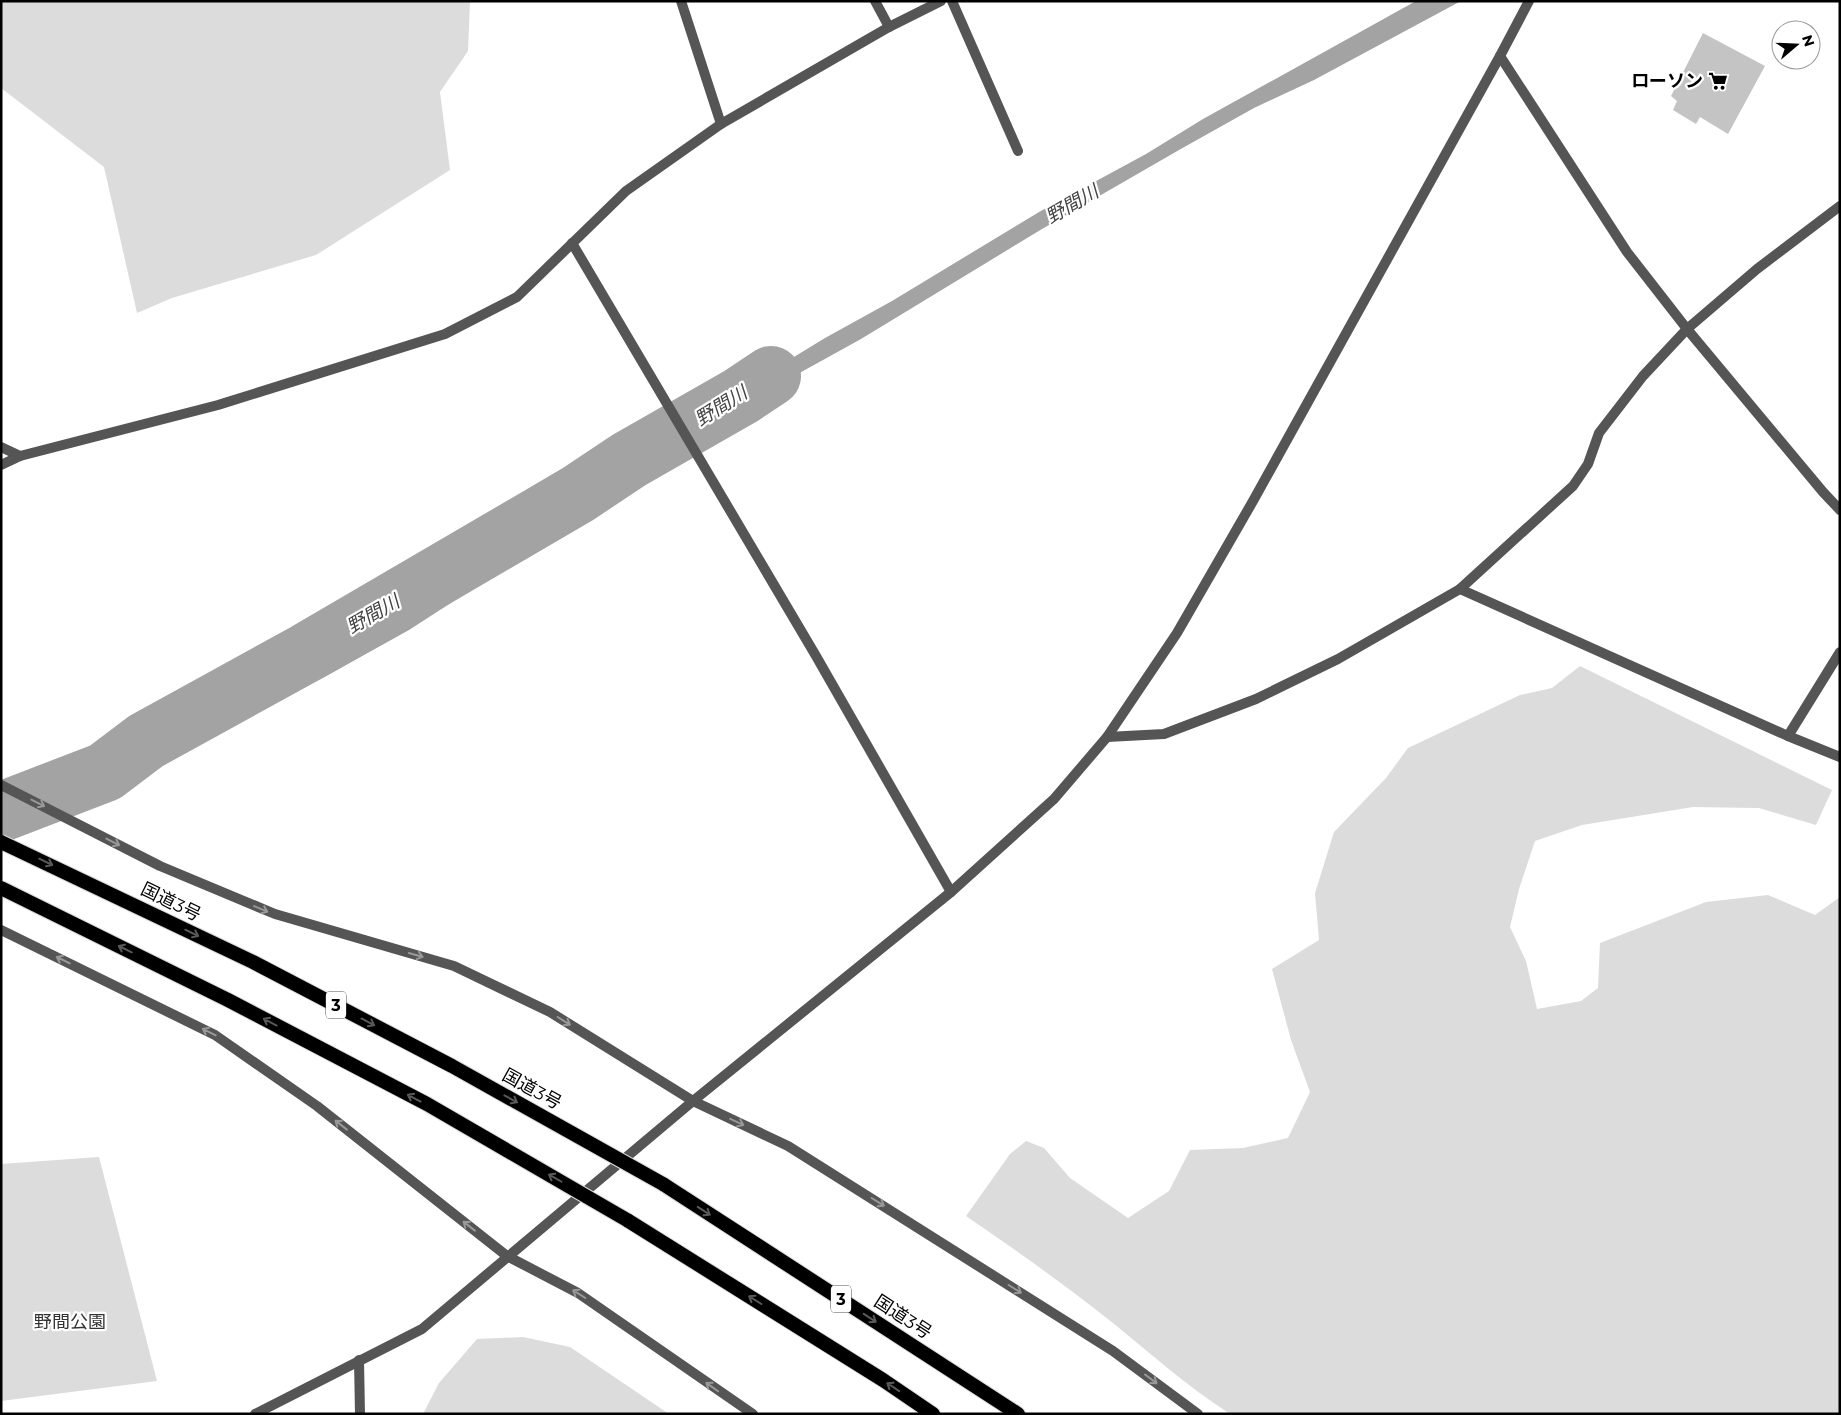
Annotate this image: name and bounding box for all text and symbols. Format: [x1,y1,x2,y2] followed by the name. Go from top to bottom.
[1771,20,1821,70] north arrow
[1798,32,1819,49] text: N
[1631,70,1703,92] place label: ローソン
[1707,70,1729,92] supermarket icon: ローソン
[1042,179,1104,228] water label: 野間川
[691,380,753,431] water label: 野間川
[343,589,405,638] water label: 野間川
[30,799,45,808] one-way arrow
[105,838,120,847] one-way arrow
[38,858,53,867] one-way arrow
[137,878,205,926] street label: 国道3号
[253,904,268,914] one-way arrow
[184,929,199,938] one-way arrow
[118,944,133,953] one-way arrow
[408,951,424,960] one-way arrow
[56,955,71,964] one-way arrow
[326,992,346,1018] road number: 3
[557,1016,571,1026] one-way arrow
[263,1017,278,1026] one-way arrow
[360,1018,375,1027] one-way arrow
[201,1027,216,1037] one-way arrow
[499,1064,565,1114] street label: 国道3号
[407,1093,422,1102] one-way arrow
[504,1094,519,1104] one-way arrow
[729,1117,744,1127] one-way arrow
[335,1120,348,1131] one-way arrow
[548,1173,562,1183] one-way arrow
[871,1197,885,1208] one-way arrow
[697,1205,711,1216] one-way arrow
[463,1221,476,1232] one-way arrow
[1008,1284,1022,1294] one-way arrow
[831,1286,851,1312] road number: 3
[572,1289,586,1300] one-way arrow
[870,1290,936,1344] street label: 国道3号
[749,1295,763,1305] one-way arrow
[34,1311,106,1333] park label: 野間公園
[863,1313,877,1323] one-way arrow
[1144,1373,1157,1384] one-way arrow
[706,1382,720,1392] one-way arrow
[886,1382,900,1392] one-way arrow

